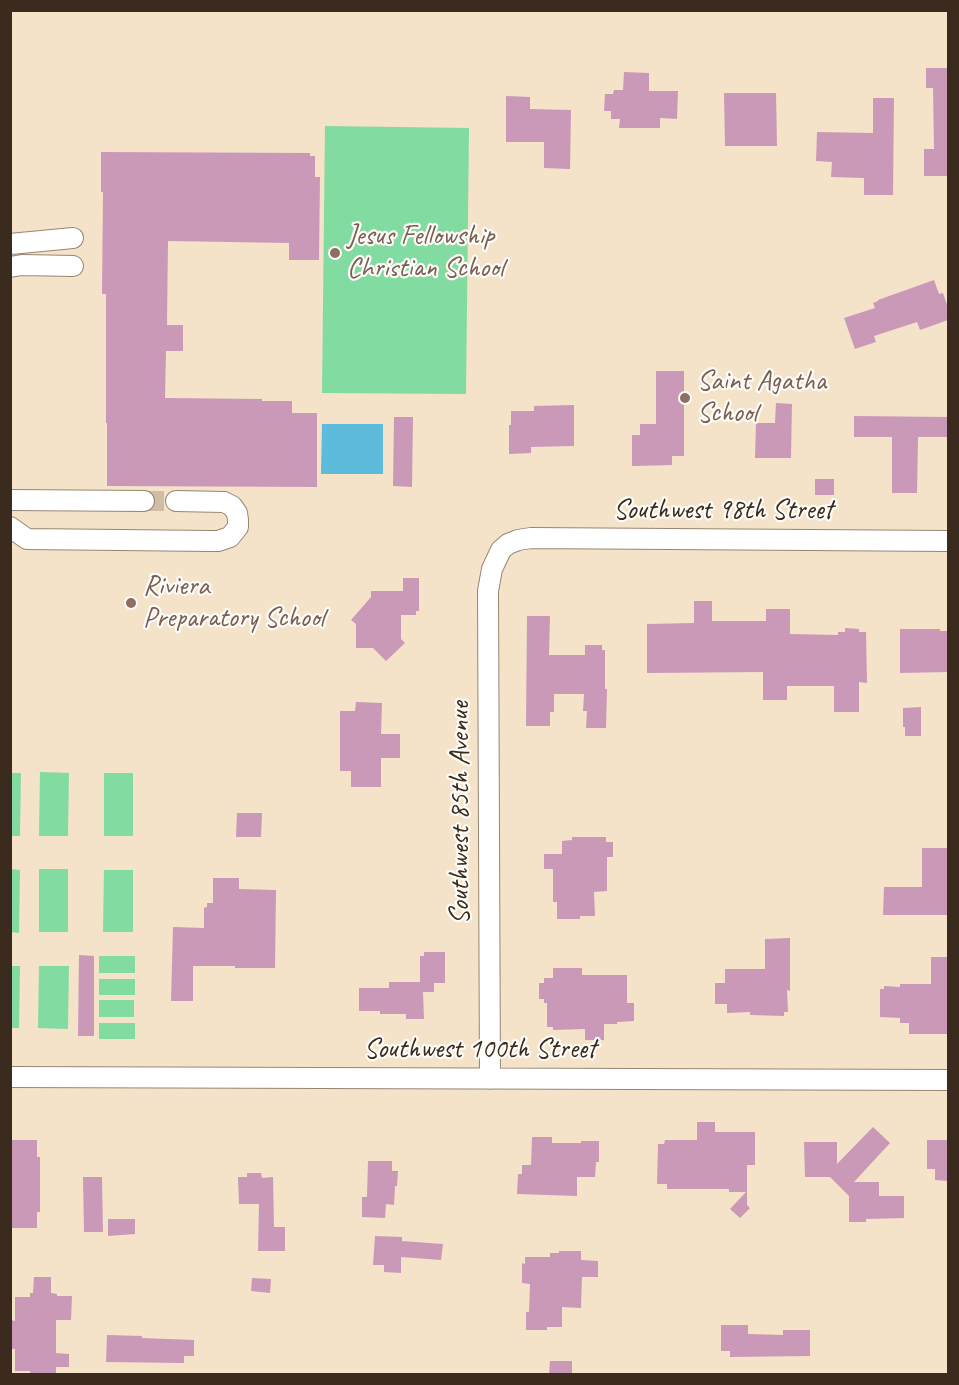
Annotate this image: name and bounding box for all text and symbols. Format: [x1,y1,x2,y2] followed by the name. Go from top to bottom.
[347,220,504,286] place label: Jesus Fellowship Christian School
[328,246,342,260] marker: Jesus Fellowship Christian School
[697,365,826,431] place label: Saint Agatha School
[678,391,692,405] marker: Saint Agatha School
[613,494,833,528] street label: Southwest 98th Street
[143,570,324,636] place label: Riviera Preparatory School
[124,596,138,610] marker: Riviera Preparatory School
[444,701,478,925] street label: Southwest 85th Avenue
[364,1033,596,1067] street label: Southwest 100th Street

